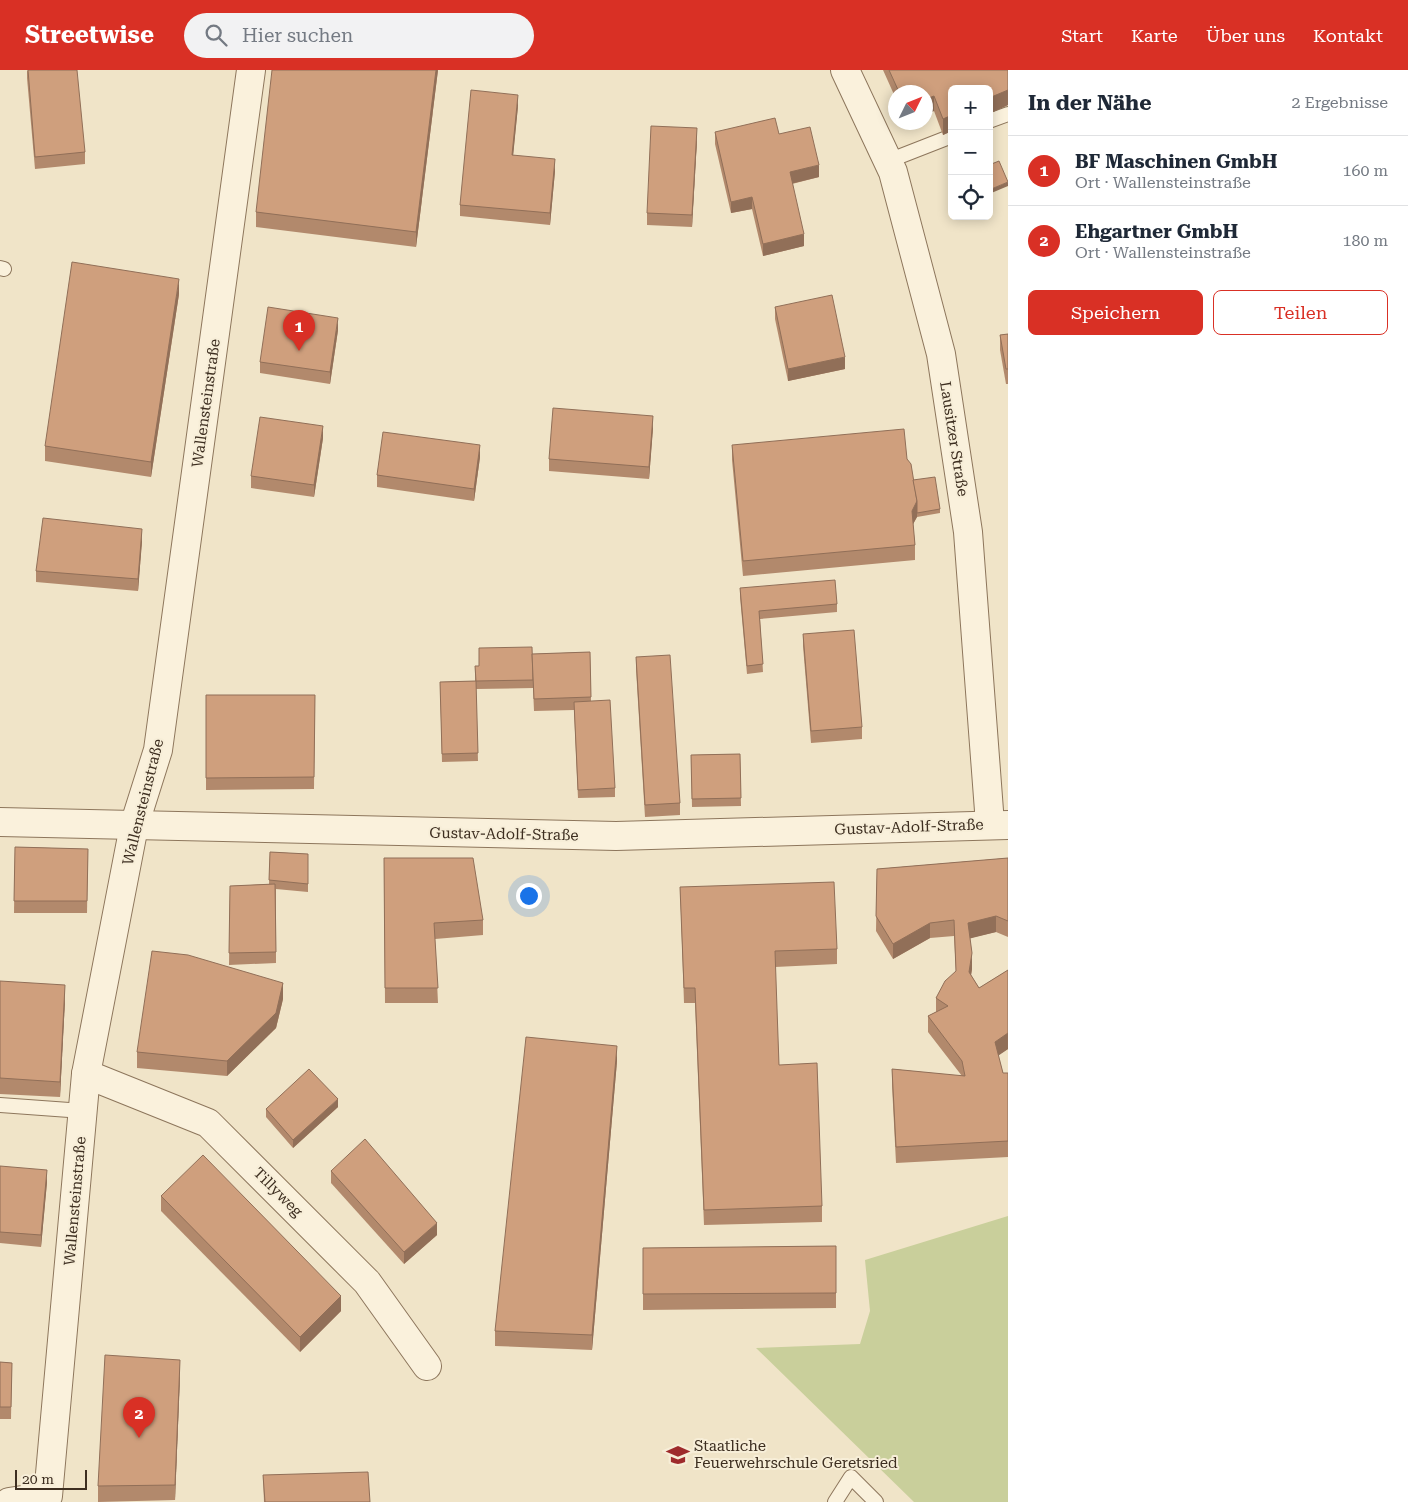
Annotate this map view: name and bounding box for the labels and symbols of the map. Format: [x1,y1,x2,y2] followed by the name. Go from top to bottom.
[888,85,933,130] north arrow
[283,310,315,351] pin: 1
[188,338,224,468] street label: Wallensteinstraße
[936,380,972,498] street label: Lausitzer Straße
[119,737,167,867] street label: Wallensteinstraße
[834,815,984,839] street label: Gustav-Adolf-Straße
[429,824,579,844] street label: Gustav-Adolf-Straße
[516,883,542,909] your location
[60,1136,90,1266] street label: Wallensteinstraße
[250,1164,307,1221] street label: Tillyweg
[123,1397,155,1438] pin: 2
[694,1437,898,1472] place label: Staatliche Feuerwehrschule Geretsried
[665,1442,691,1468] school or university icon: Staatliche Feuerwehrschule Geretsried
[15,1467,88,1490] scale bar

